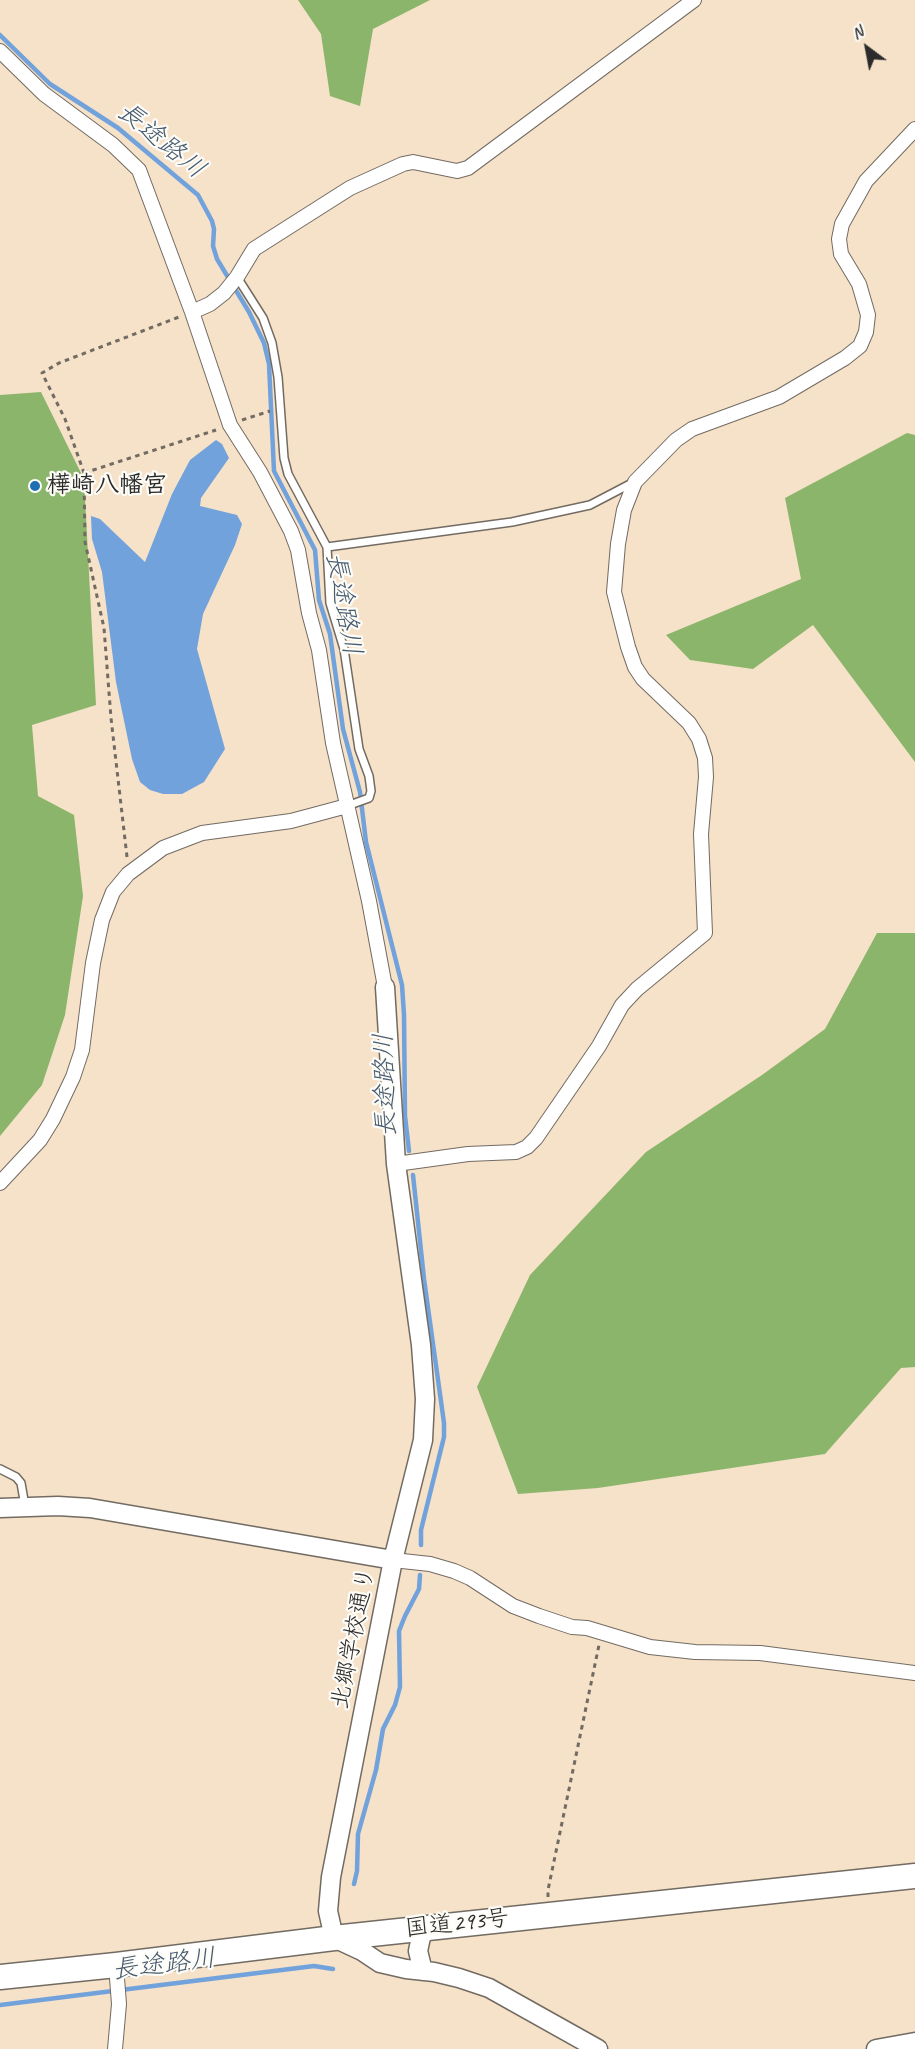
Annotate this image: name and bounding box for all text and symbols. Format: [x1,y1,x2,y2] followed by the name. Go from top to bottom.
[837,18,897,78] north arrow
[848,22,867,44] text: N
[111,96,211,186] water label: 長途路川
[47,472,167,500] place label: 樺崎八幡宮
[28,479,42,493] marker: 樺崎八幡宮
[319,550,367,658] water label: 長途路川
[369,1032,403,1138] water label: 長途路川
[326,1565,382,1711] street label: 北郷学校通り
[404,1904,510,1944] street label: 国道293号
[110,1943,218,1987] water label: 長途路川

